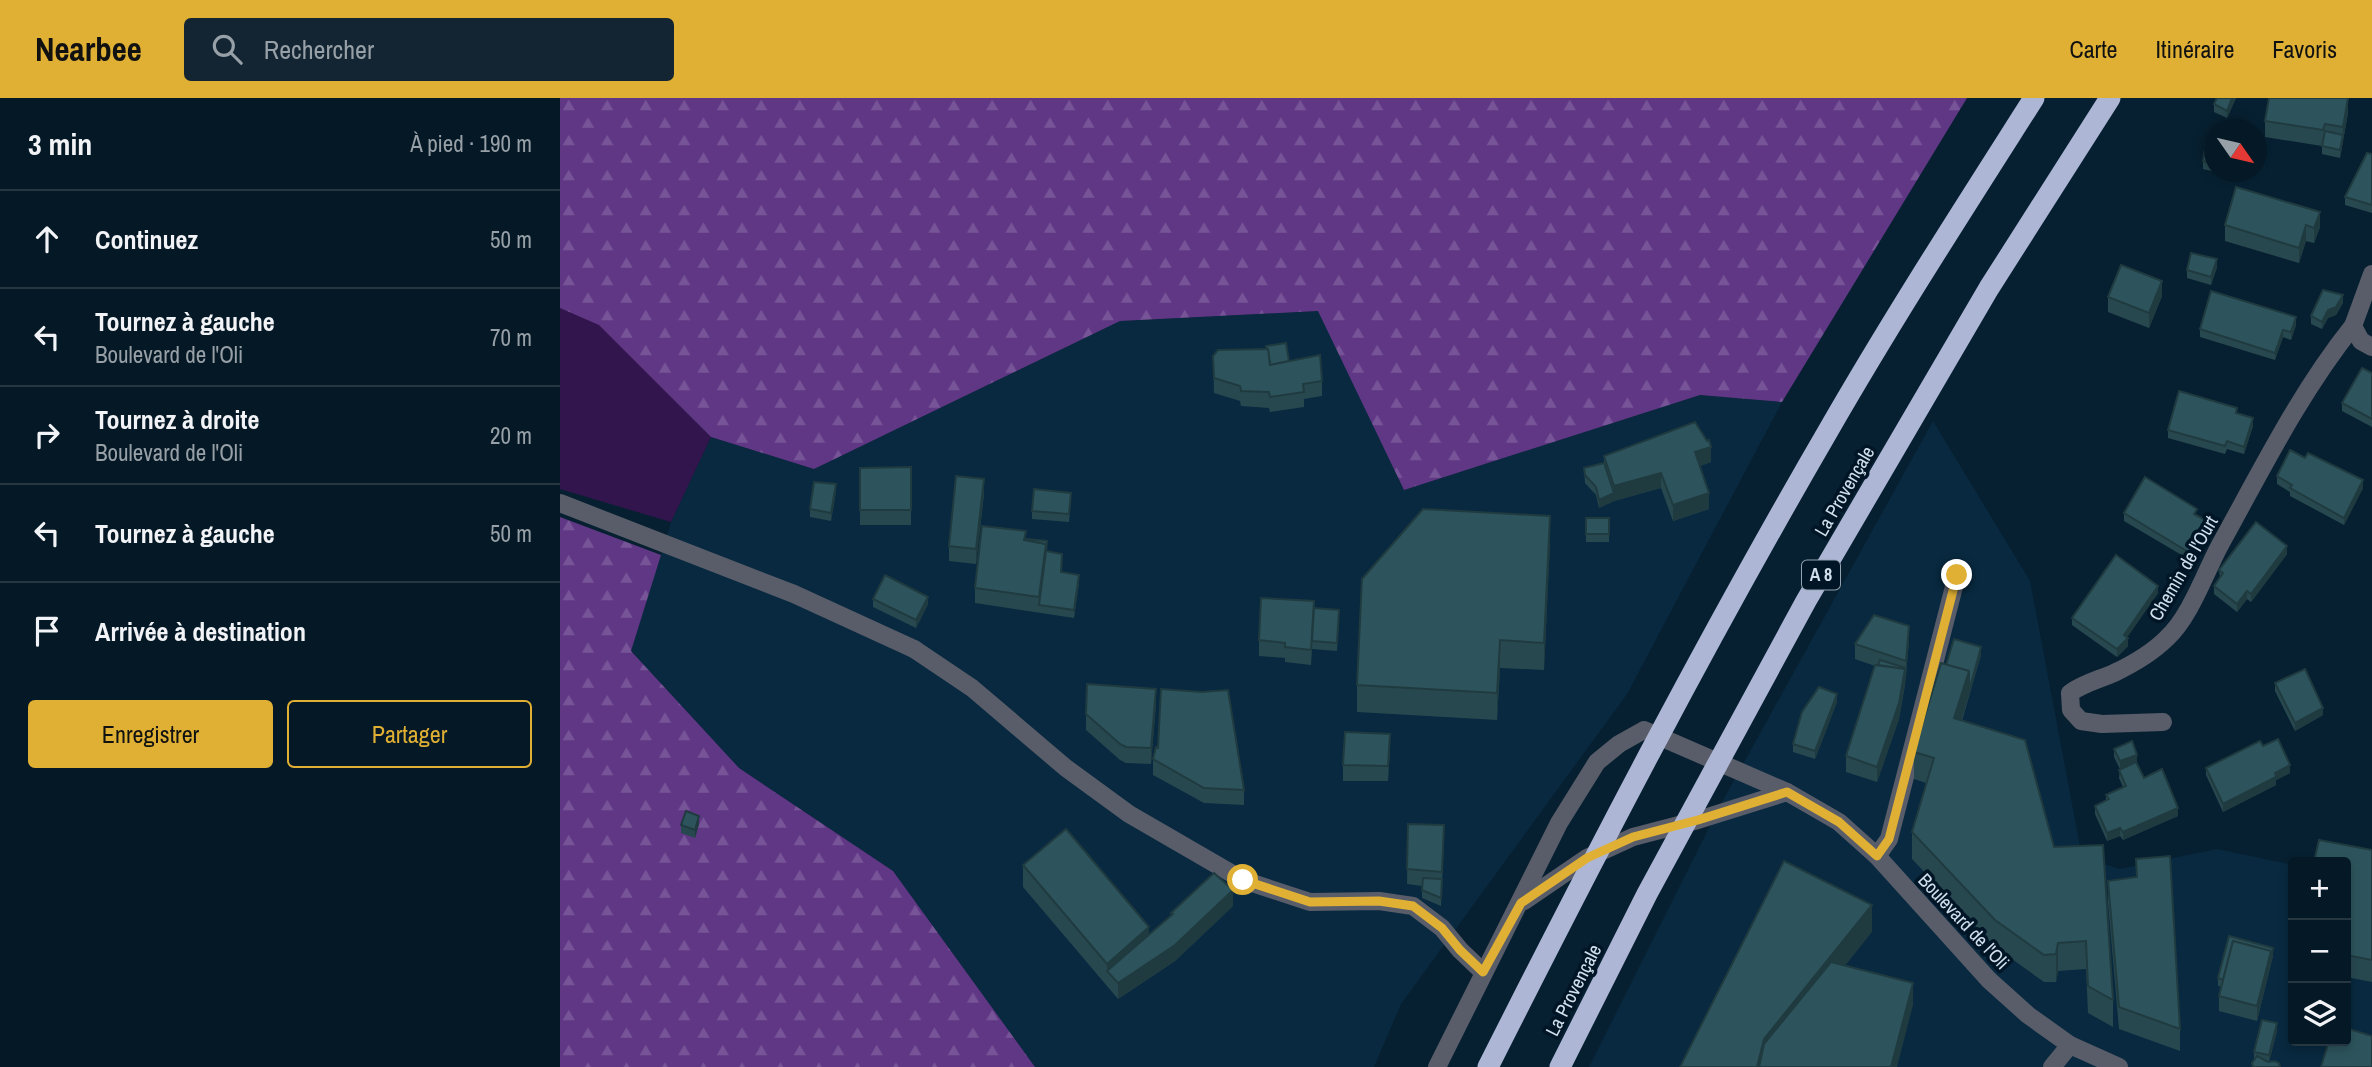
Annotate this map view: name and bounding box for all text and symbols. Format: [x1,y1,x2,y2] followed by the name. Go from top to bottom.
[184,18,674,81] search box
[35,27,142,71] text: Nearbee
[208,30,246,68] icon: search
[264,32,374,67] text: Rechercher
[2069,33,2118,65] text: Carte
[2156,33,2234,65] text: Itinéraire
[2272,33,2337,65] text: Favoris
[2204,119,2267,182] north arrow
[28,124,92,164] text: 3 min
[410,128,532,159] text: À pied · 190 m
[28,220,66,258] icon: ahead
[95,222,198,257] text: Continuez
[490,224,532,255] text: 50 m
[95,304,275,339] text: Tournez à gauche
[28,318,66,356] icon: left
[490,322,532,353] text: 70 m
[95,339,243,370] text: Boulevard de l'Oli
[95,402,259,437] text: Tournez à droite
[28,416,66,454] icon: right
[490,420,532,451] text: 20 m
[95,437,243,468] text: Boulevard de l'Oli
[1808,441,1880,541] street label: La Provençale
[2142,510,2224,625] street label: Chemin de l'Ourt
[28,514,66,552] icon: left
[95,516,275,551] text: Tournez à gauche
[490,518,532,549] text: 50 m
[1941,559,1972,590] route end
[1802,560,1840,589] road number: A 8
[28,612,66,650] icon: arrive
[95,614,306,649] text: Arrivée à destination
[28,700,273,768] button: Enregistrer
[287,700,532,768] button: Partager
[2288,857,2351,1046] map controls
[2288,857,2351,920] button: +
[1227,864,1258,895] route start
[1913,867,2015,975] street label: Boulevard de l'Oli
[2288,920,2351,983] button: −
[1539,940,1607,1040] street label: La Provençale
[2288,983,2351,1046] button: layers

